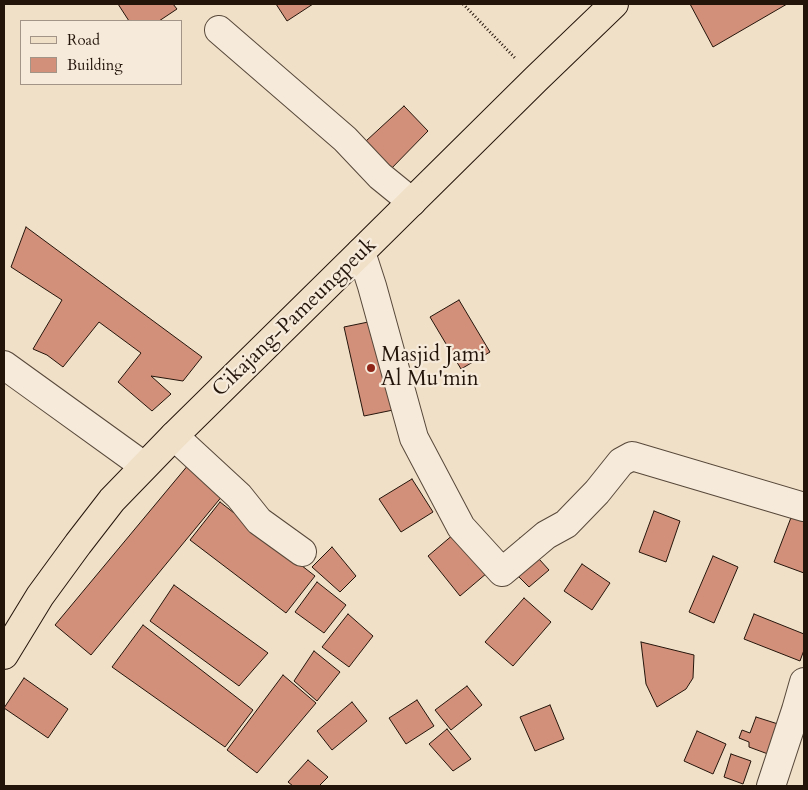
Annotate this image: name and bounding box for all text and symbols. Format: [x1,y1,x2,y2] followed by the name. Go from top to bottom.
[20,20,182,85] legend
[67,30,100,50] text: Road
[67,55,123,75] text: Building
[208,233,382,403] street label: Cikajang-Pameungpeuk
[381,343,485,393] place label: Masjid Jami Al Mu'min
[365,362,377,374] marker: Masjid Jami Al Mu'min

